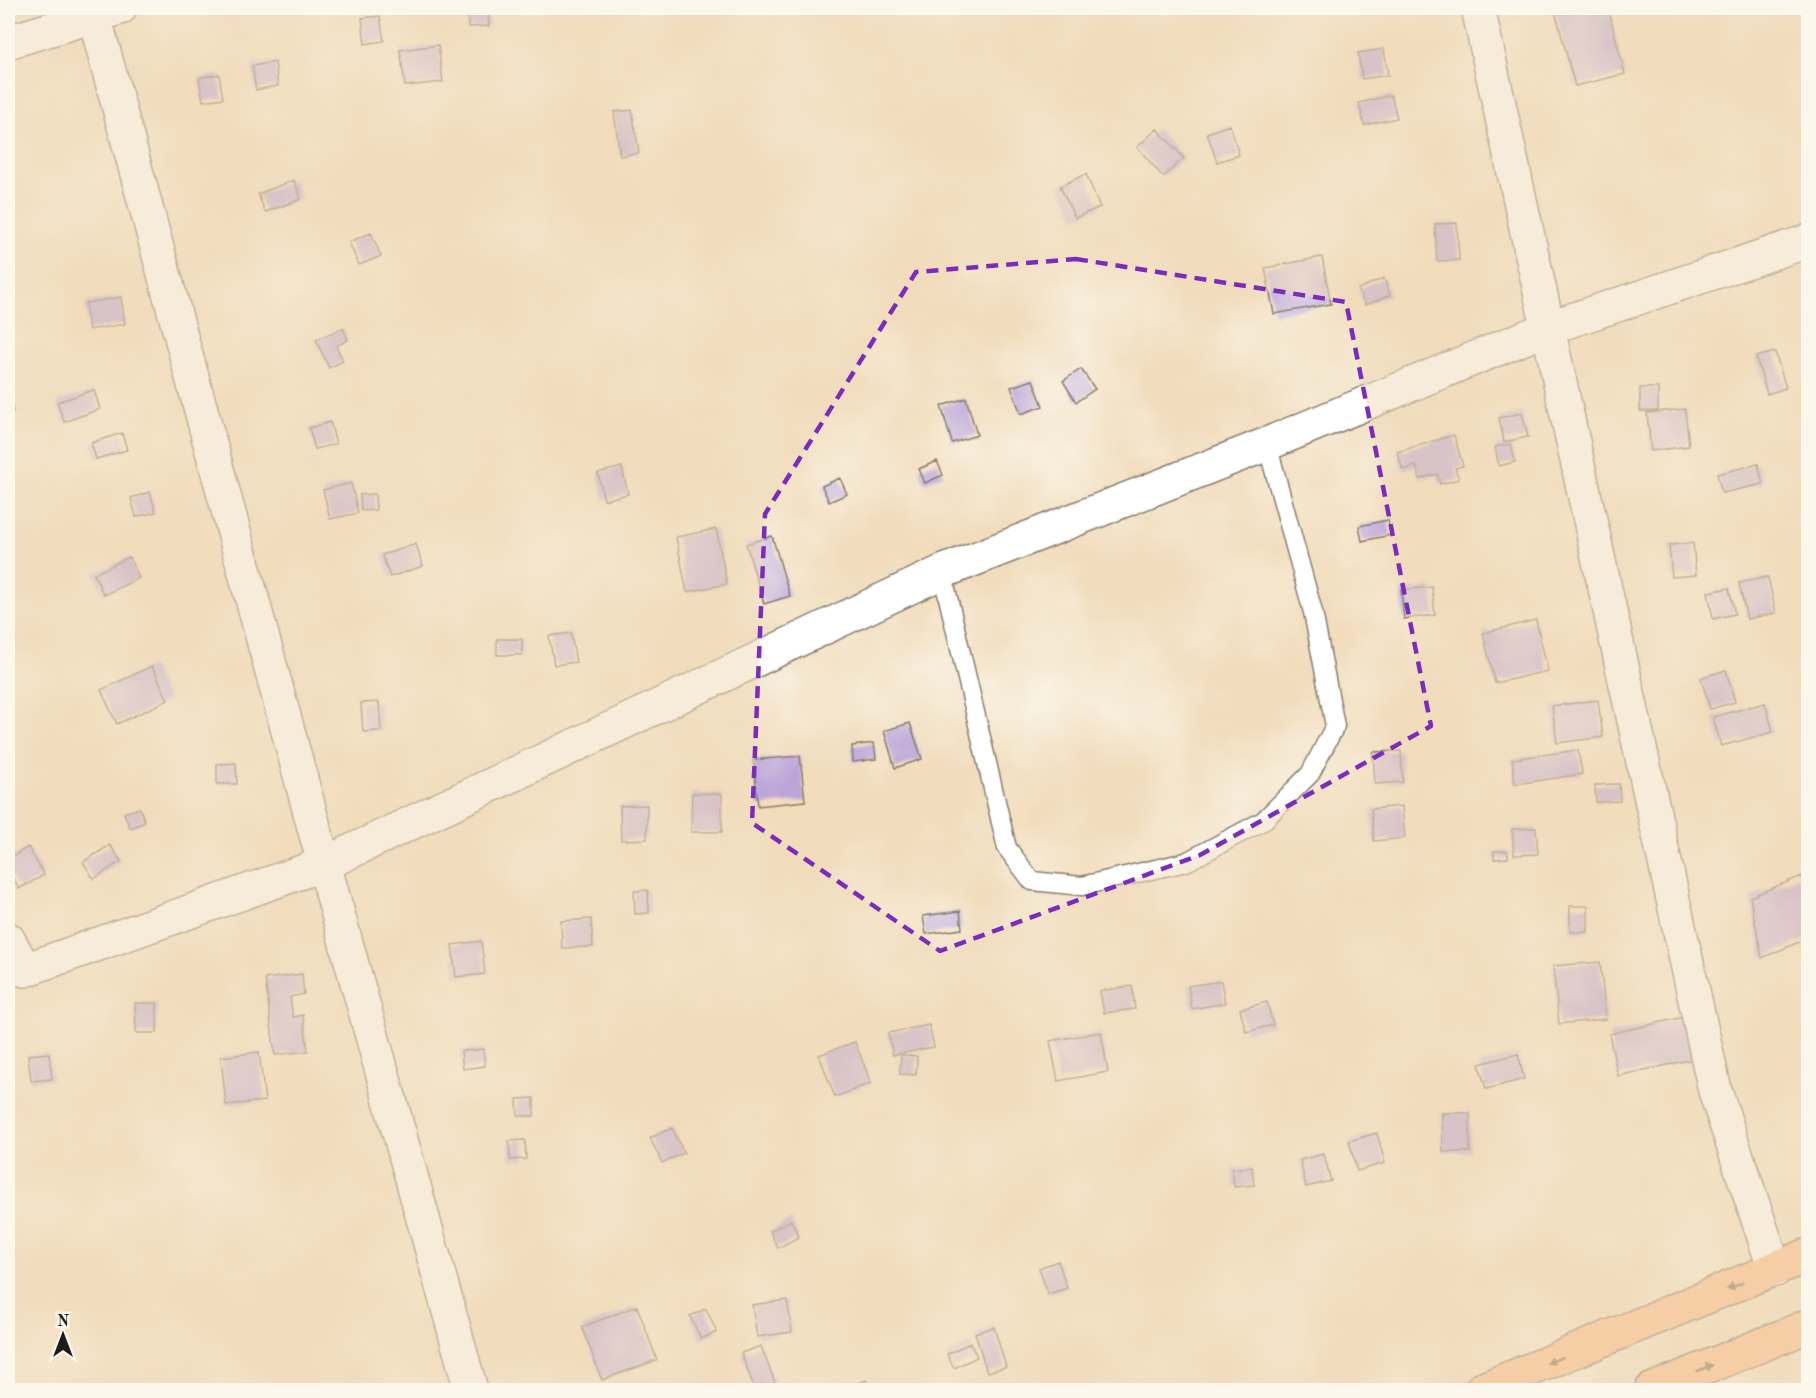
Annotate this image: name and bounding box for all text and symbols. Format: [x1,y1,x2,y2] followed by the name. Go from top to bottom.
[1726,1281,1744,1291] one-way arrow
[33,1305,93,1365] north arrow
[57,1314,70,1330] text: N
[1546,1356,1564,1365] one-way arrow
[1697,1363,1715,1373] one-way arrow

